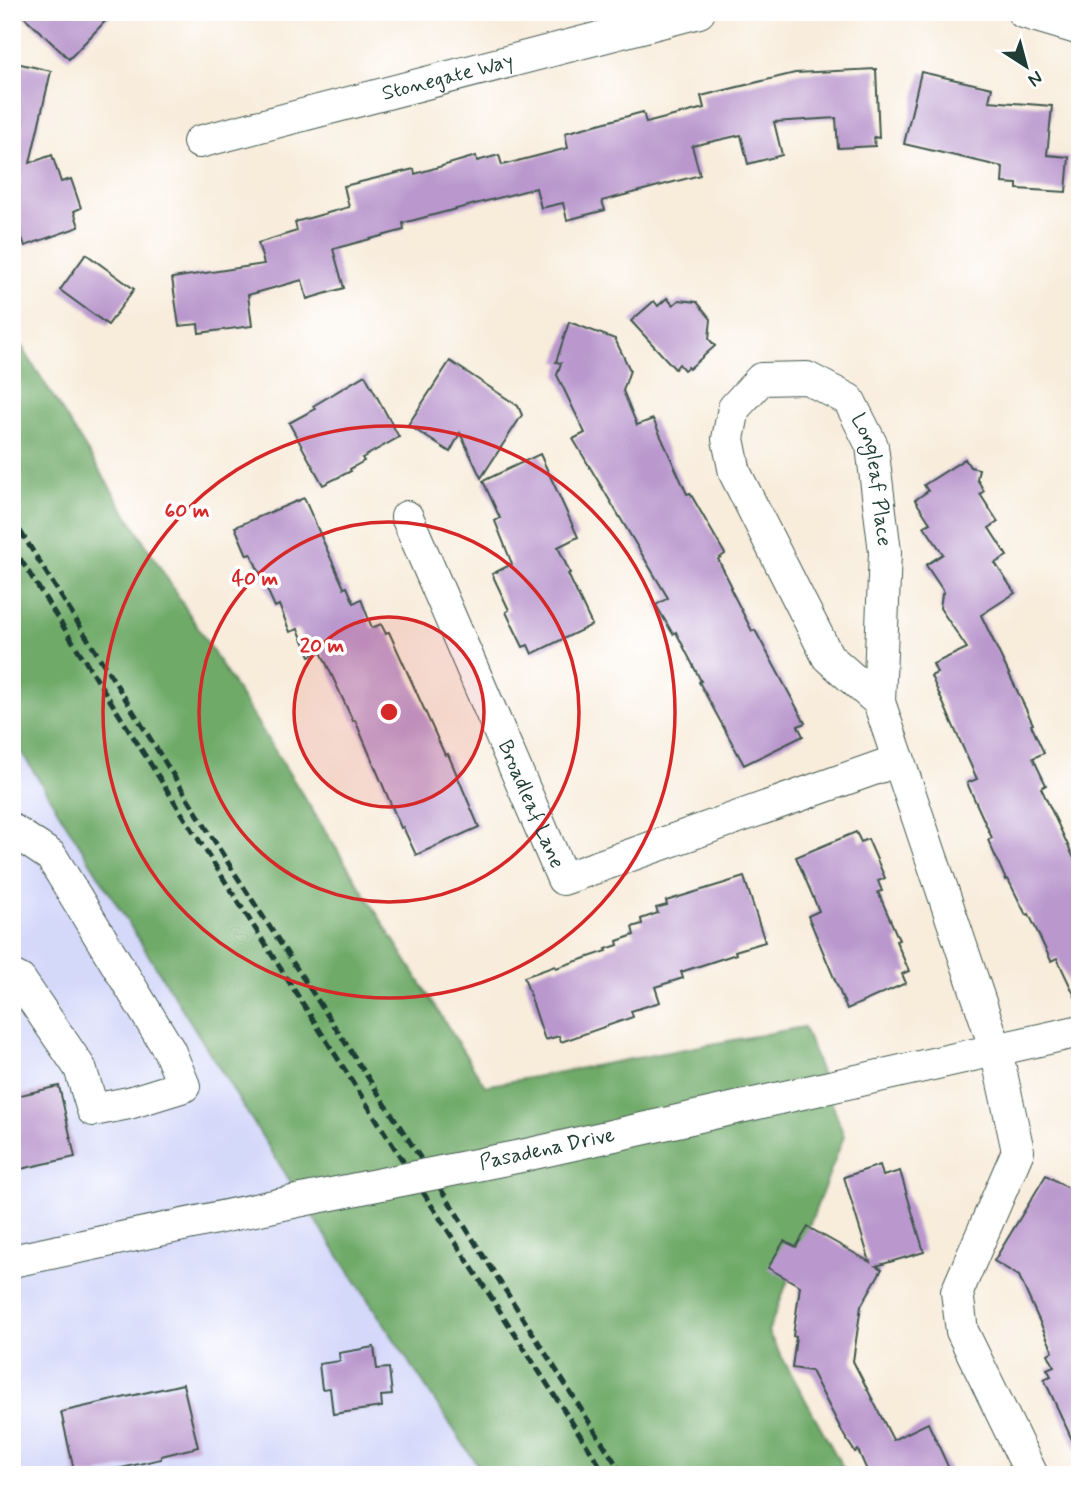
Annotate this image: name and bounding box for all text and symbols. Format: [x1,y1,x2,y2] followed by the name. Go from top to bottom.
[990,32,1060,102] north arrow
[379,47,516,108] street label: Stonegate Way
[1023,65,1048,92] text: N
[844,409,898,548] street label: Longleaf Place
[164,497,210,525] text: 60 m
[232,565,279,593] text: 40 m
[300,632,345,660] text: 20 m
[377,700,401,724] centre of rings
[491,736,571,873] street label: Broadleaf Lane
[477,1121,617,1177] street label: Pasadena Drive

